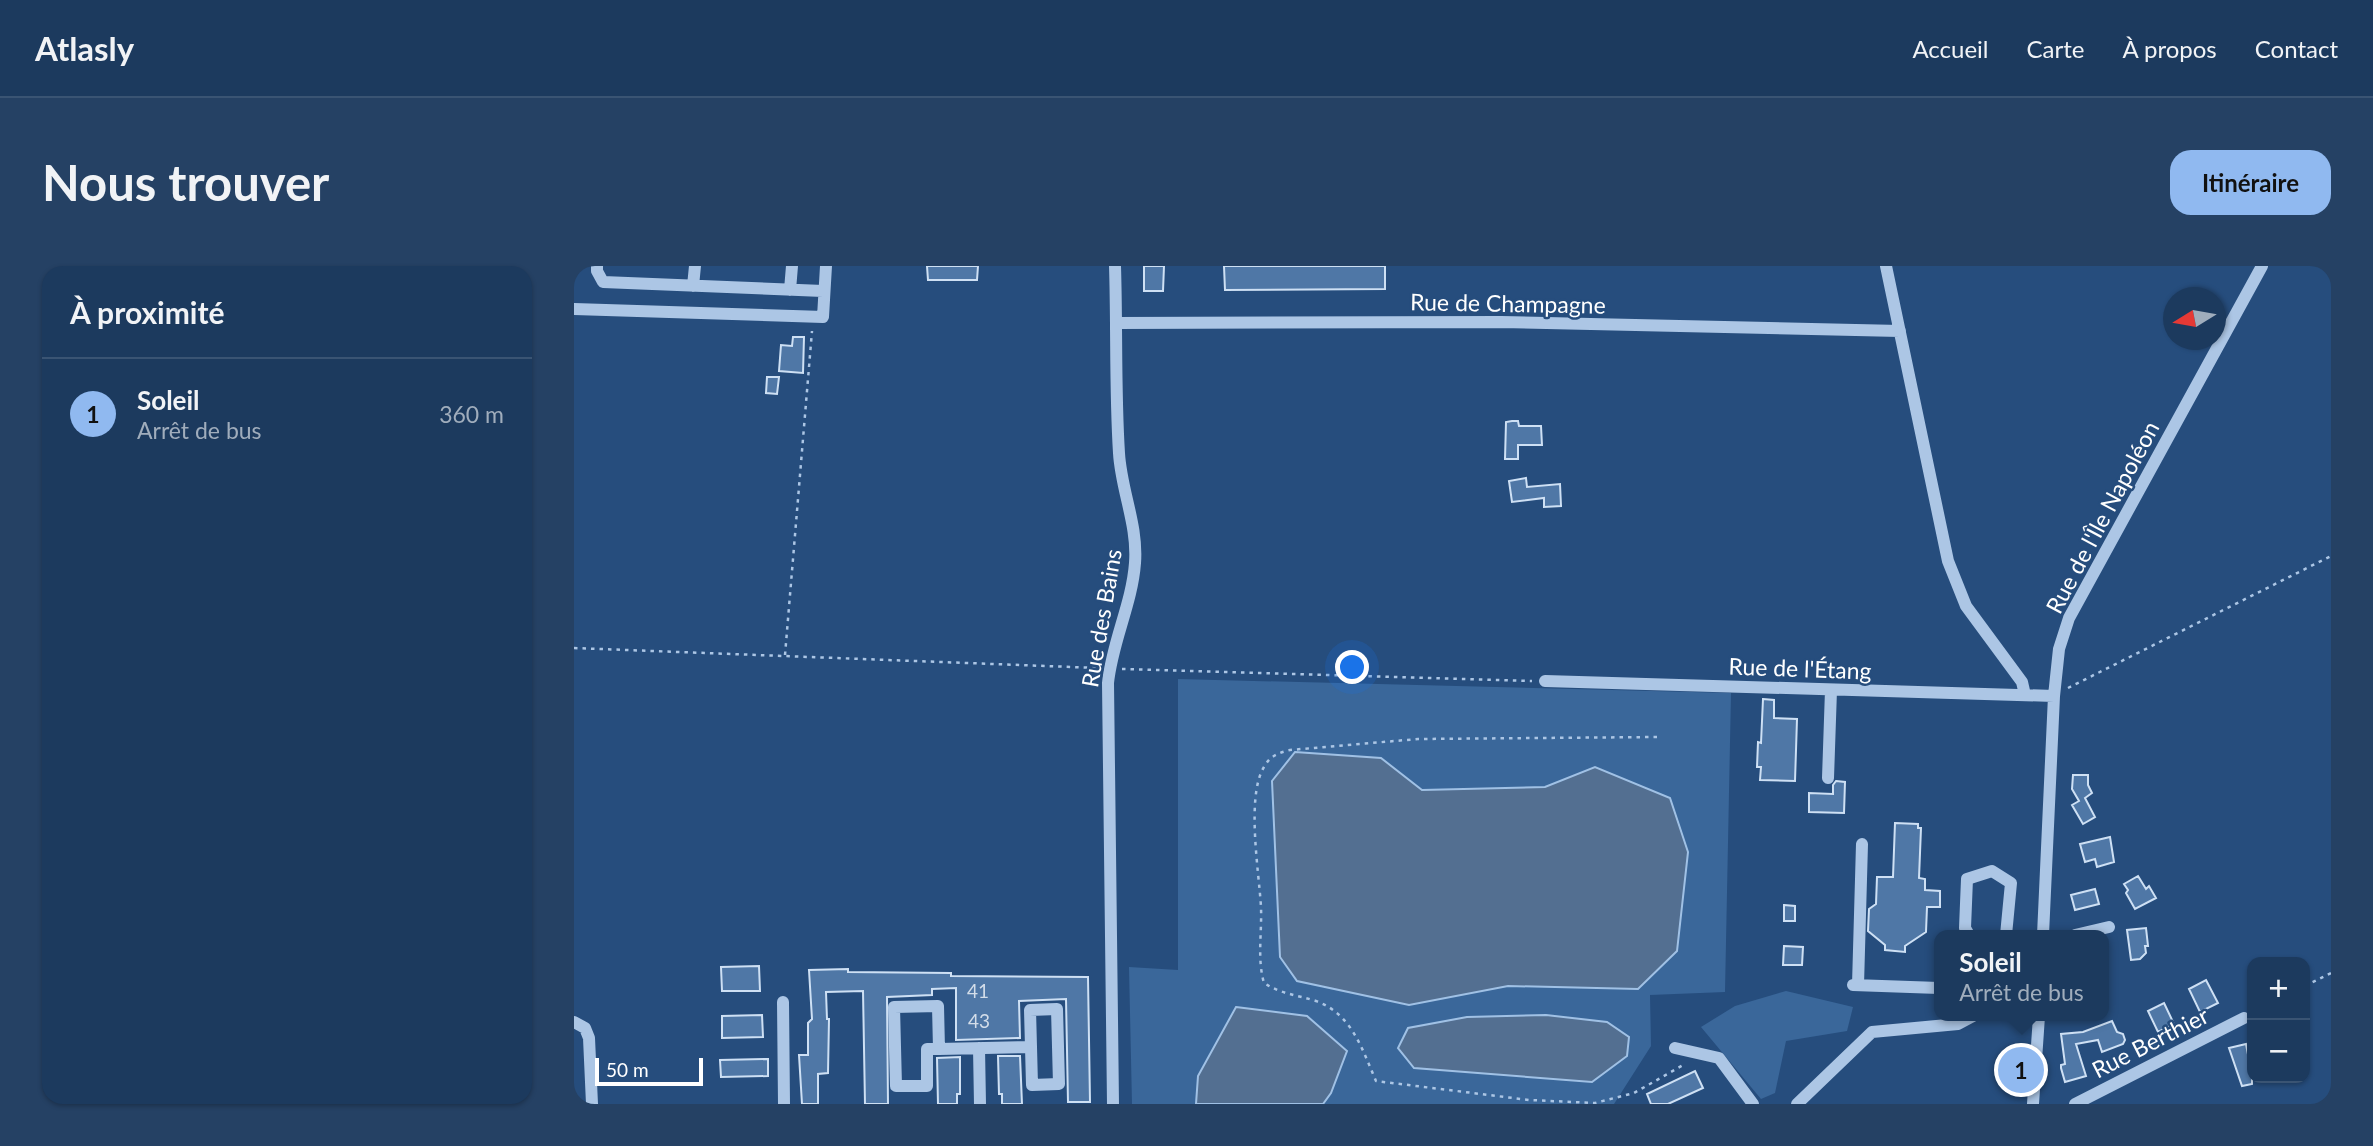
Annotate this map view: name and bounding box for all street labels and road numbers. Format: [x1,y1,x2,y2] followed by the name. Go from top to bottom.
[1410,287,1606,319] street label: Rue de Champagne
[2040,416,2164,618] street label: Rue de l'Île Napoléon
[1075,547,1127,689] street label: Rue des Bains
[1728,652,1872,684] street label: Rue de l'Étang
[2087,1000,2214,1083] street label: Rue Berthier

